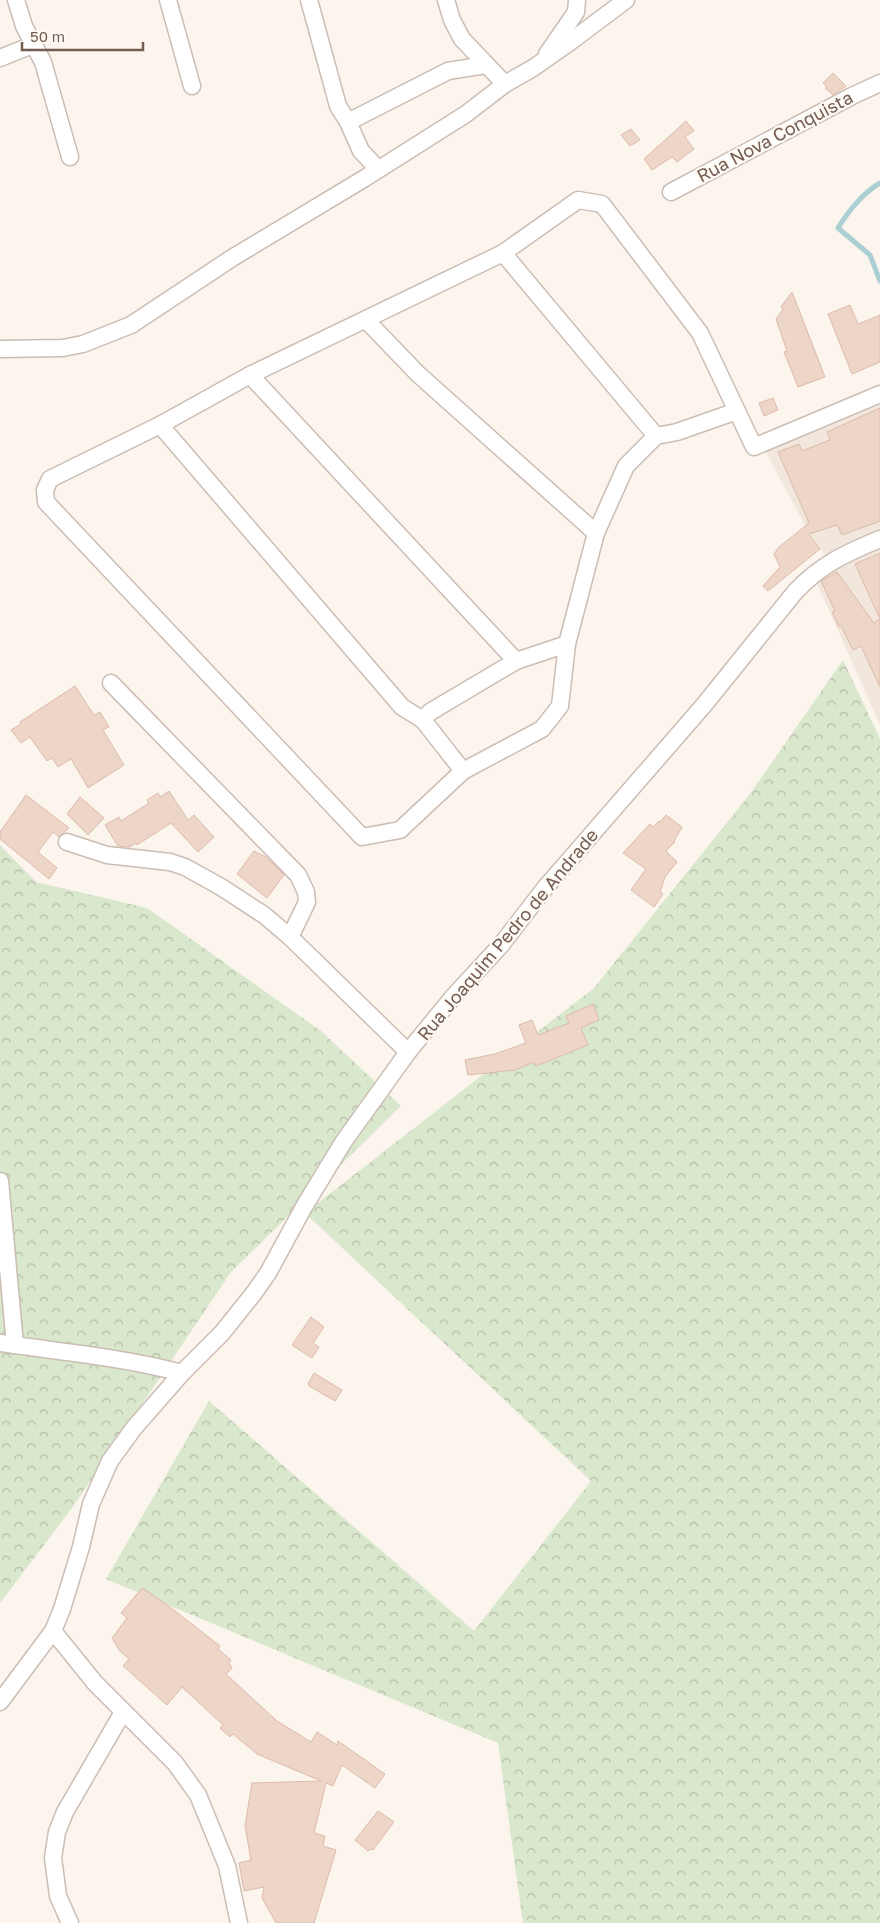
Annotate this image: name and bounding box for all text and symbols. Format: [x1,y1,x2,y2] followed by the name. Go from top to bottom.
[22,20,144,52] scale bar
[30,27,65,45] text: 50 m
[693,86,856,187] street label: Rua Nova Conquista
[412,824,602,1045] street label: Rua Joaquim Pedro de Andrade

